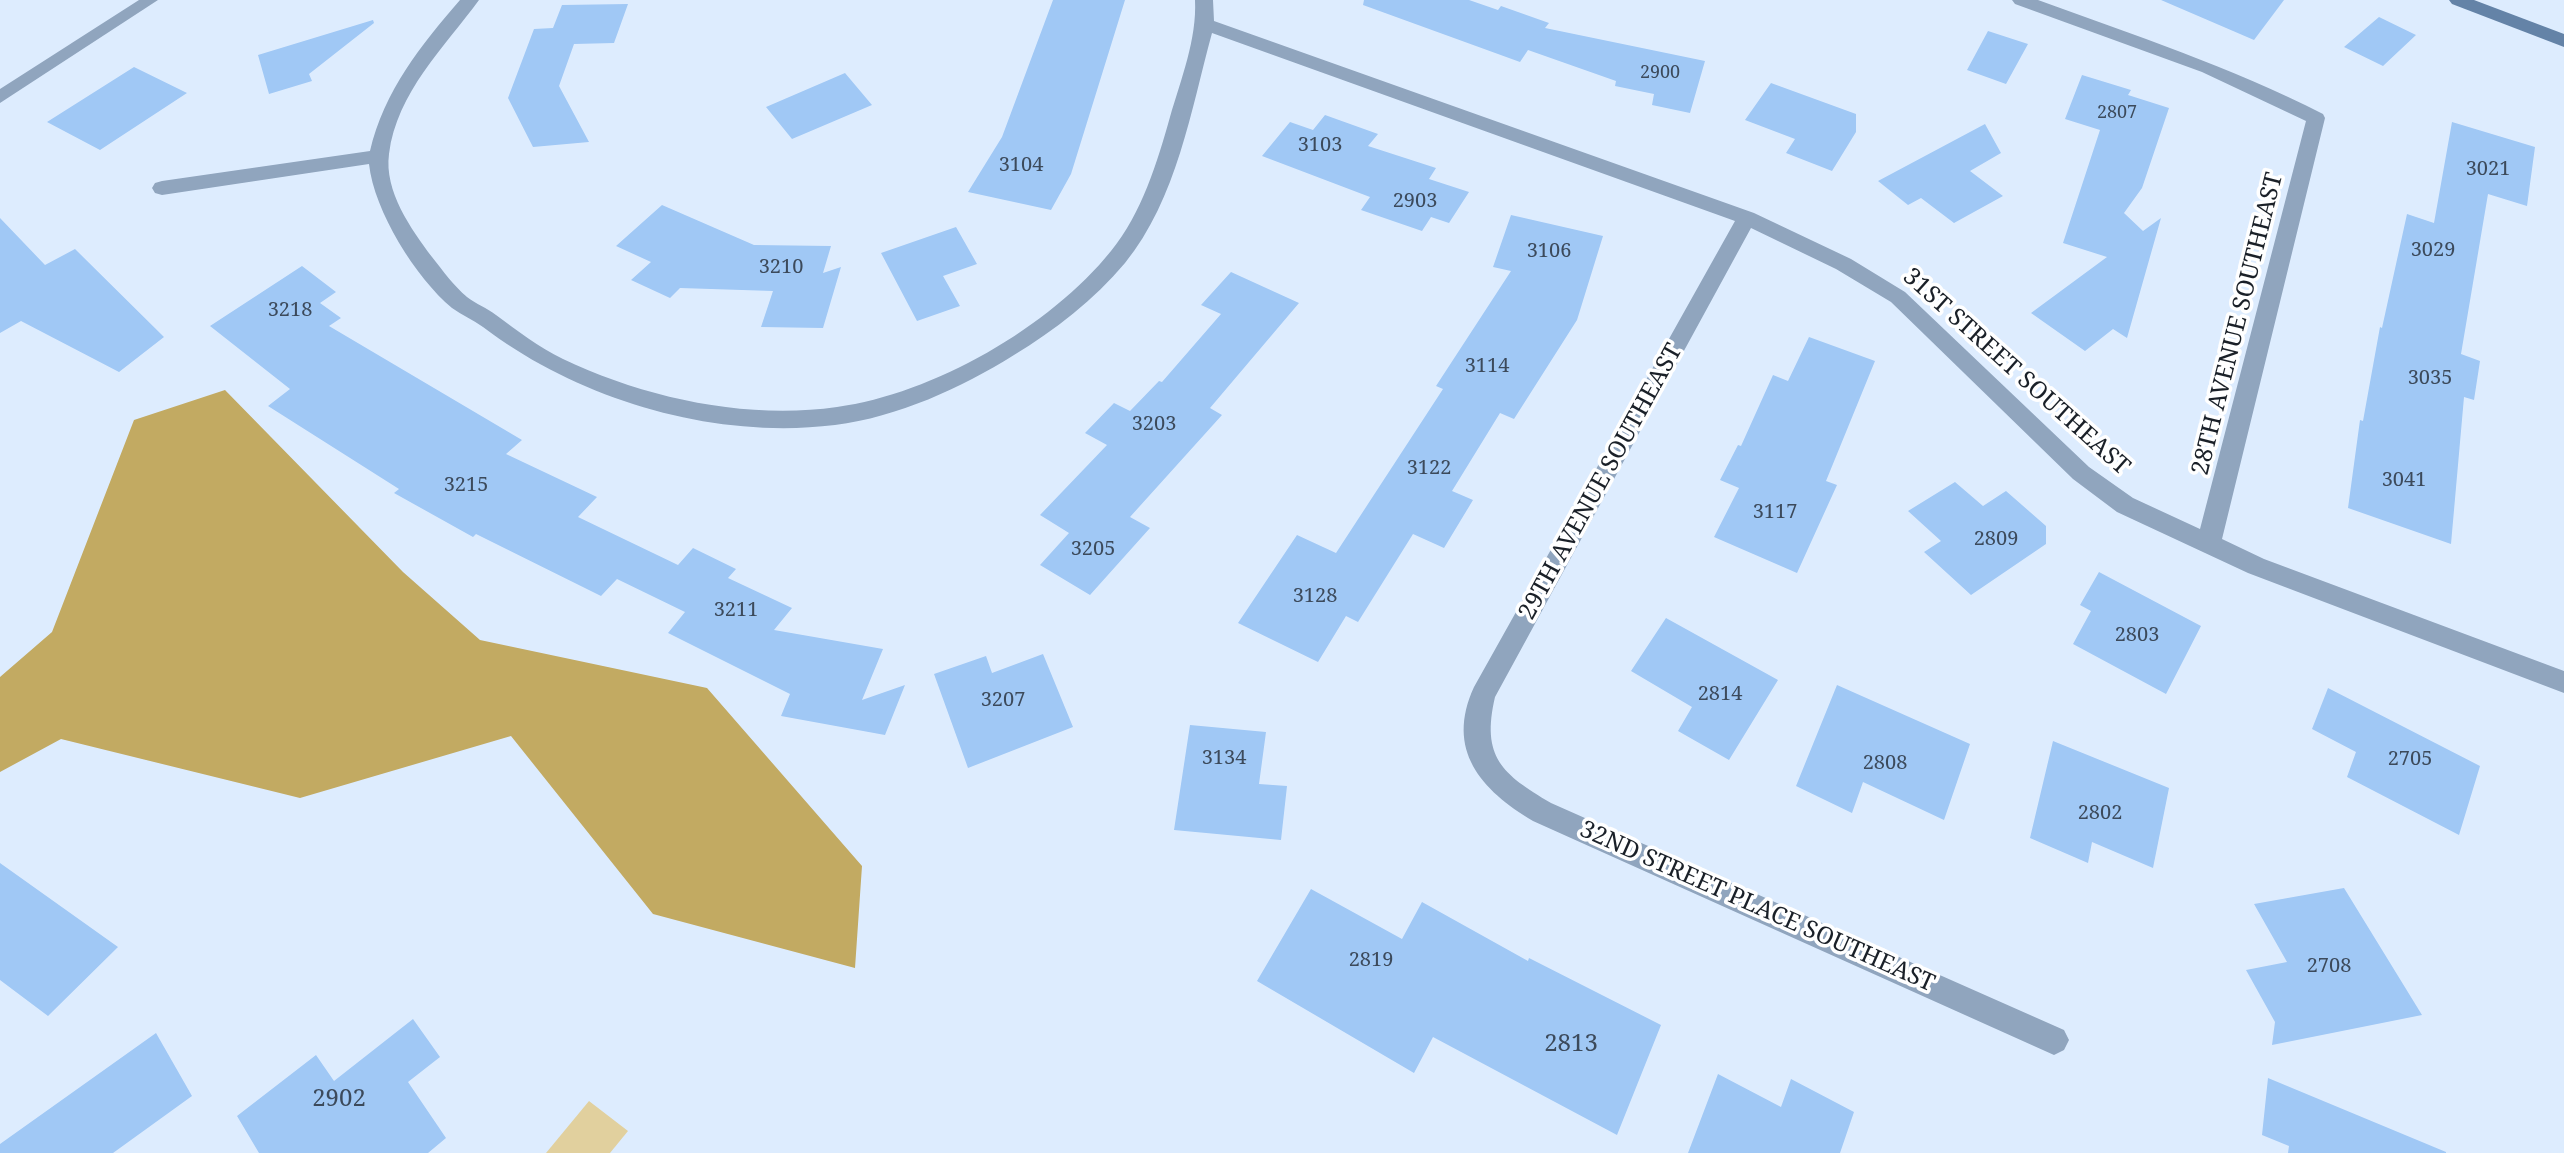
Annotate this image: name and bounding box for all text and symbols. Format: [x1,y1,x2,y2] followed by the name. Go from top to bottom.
[1640,62,1680,84] house number: 2900
[2097,102,2137,124] house number: 2807
[1298,133,1342,157] house number: 3103
[999,153,1043,177] house number: 3104
[2466,157,2510,181] house number: 3021
[2186,170,2290,478] street label: 28TH AVENUE SOUTHEAST
[1393,189,1437,213] house number: 2903
[2411,238,2455,262] house number: 3029
[1527,239,1571,263] house number: 3106
[759,255,803,279] house number: 3210
[1897,263,2135,481] street label: 31ST STREET SOUTHEAST
[268,298,312,322] house number: 3218
[1513,339,1689,625] street label: 29TH AVENUE SOUTHEAST
[1465,354,1509,378] house number: 3114
[2408,366,2452,390] house number: 3035
[1132,412,1176,436] house number: 3203
[1407,456,1451,480] house number: 3122
[2382,468,2426,492] house number: 3041
[444,473,488,497] house number: 3215
[1753,500,1797,524] house number: 3117
[1974,527,2018,551] house number: 2809
[1071,537,1115,561] house number: 3205
[1293,584,1337,608] house number: 3128
[714,598,758,622] house number: 3211
[2115,623,2159,647] house number: 2803
[1698,682,1742,706] house number: 2814
[981,688,1025,712] house number: 3207
[1202,746,1246,770] house number: 3134
[2388,747,2432,771] house number: 2705
[1863,751,1907,775] house number: 2808
[2078,801,2122,825] house number: 2802
[1575,815,1939,999] street label: 32ND STREET PLACE SOUTHEAST
[1349,948,1393,972] house number: 2819
[2307,954,2351,978] house number: 2708
[1544,1030,1598,1058] house number: 2813
[312,1085,366,1113] house number: 2902

